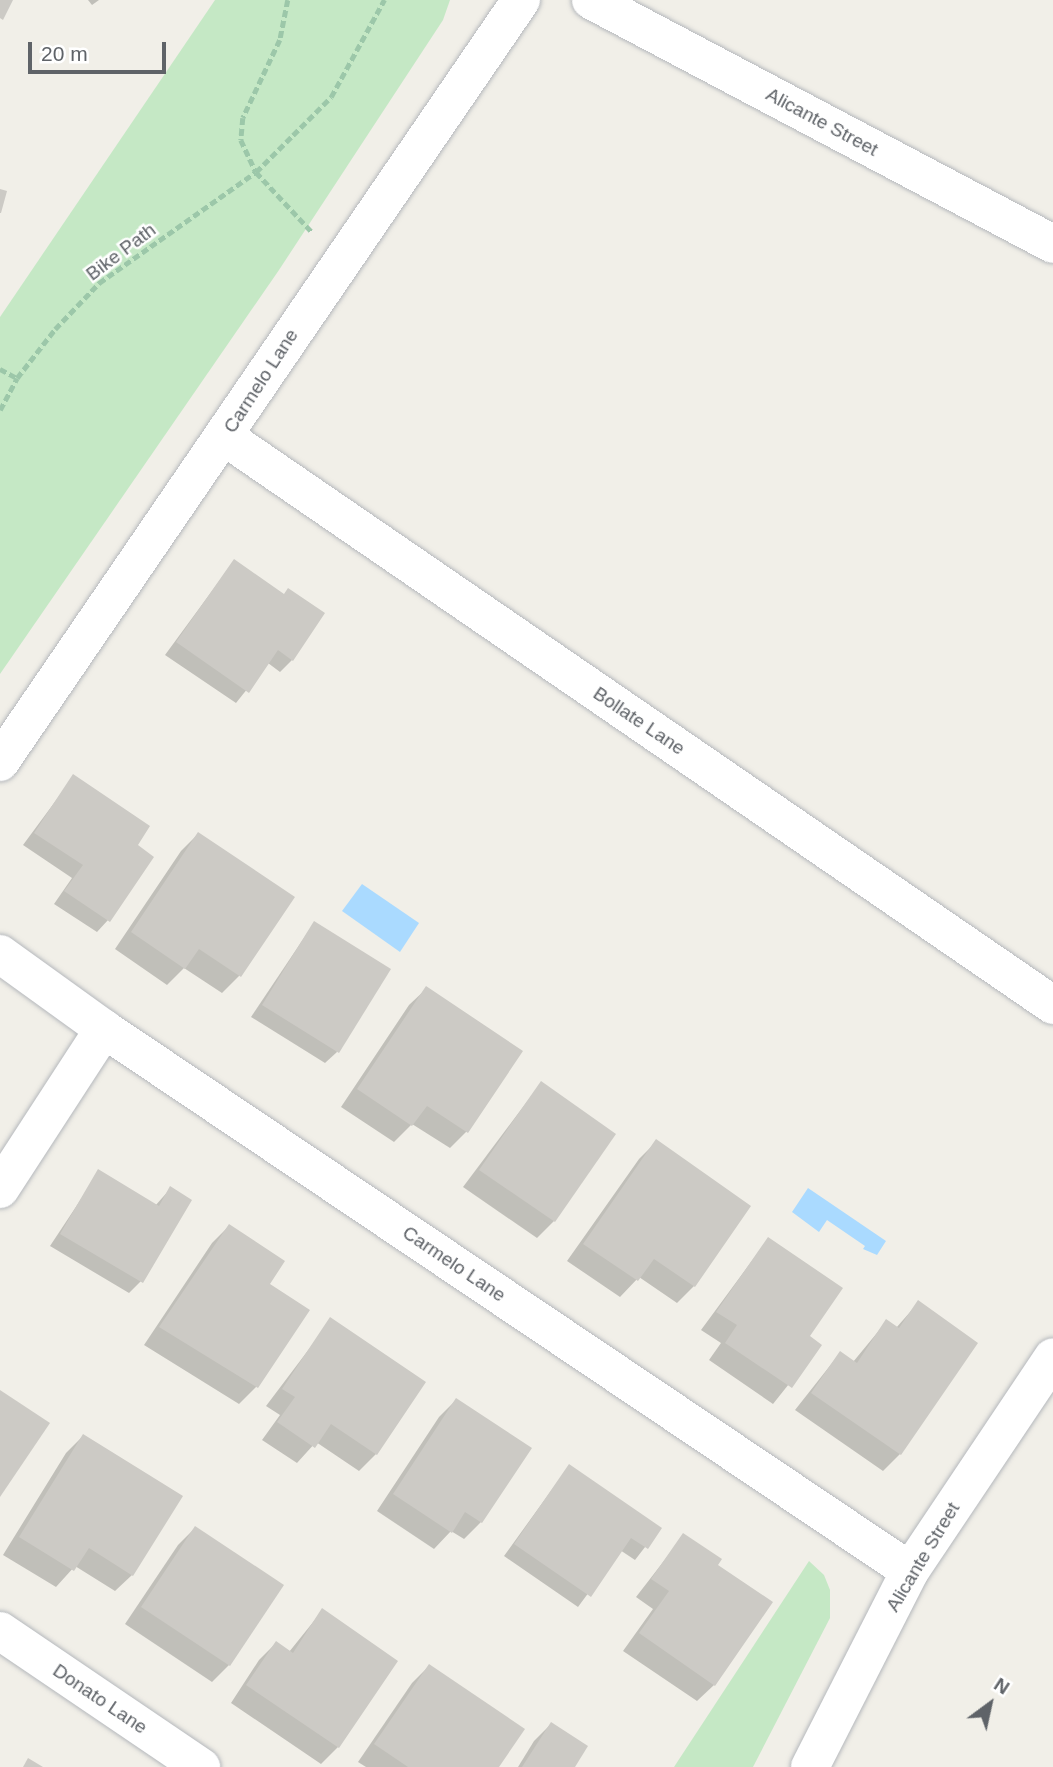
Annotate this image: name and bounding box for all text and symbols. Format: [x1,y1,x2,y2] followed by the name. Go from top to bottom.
[32,28,170,72] scale bar
[41,42,88,65] text: 20 m
[762,83,882,161] street label: Alicante Street
[82,218,160,286] street label: Bike Path
[219,325,303,437] street label: Carmelo Lane
[589,682,689,760] street label: Bollate Lane
[398,1221,510,1307] street label: Carmelo Lane
[881,1498,965,1616] street label: Alicante Street
[49,1659,151,1739] street label: Donato Lane
[955,1669,1025,1739] north arrow
[990,1673,1013,1699] text: N

